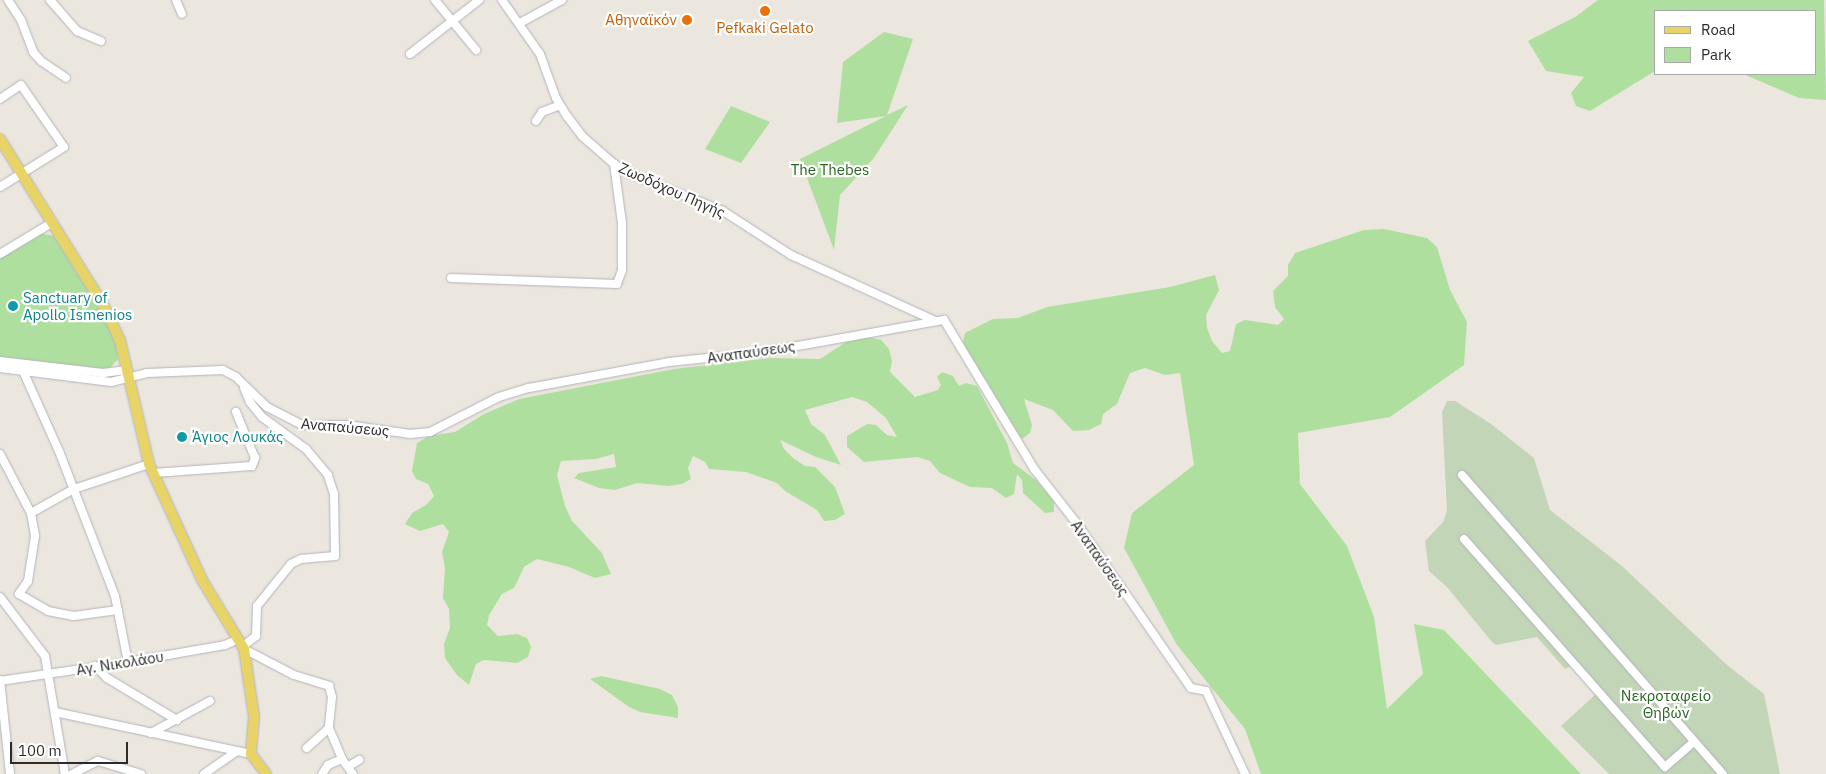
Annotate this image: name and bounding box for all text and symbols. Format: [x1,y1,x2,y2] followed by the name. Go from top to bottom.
[759,5,771,17] marker: Pefkaki Gelato
[1654,10,1816,75] legend
[605,11,677,29] place label: Αθηναϊκόν
[681,14,693,26] marker: Αθηναϊκόν
[716,19,814,37] place label: Pefkaki Gelato
[1701,20,1736,39] text: Road
[1701,45,1731,64] text: Park
[616,158,728,222] street label: Ζωοδόχου Πηγής
[791,161,869,179] park label: The Thebes
[23,288,132,323] place label: Sanctuary of Apollo Ismenios
[7,300,19,312] marker: Sanctuary of Apollo Ismenios
[706,337,796,367] street label: Αναπαύσεως
[300,414,390,440] street label: Αναπαύσεως
[192,428,283,446] place label: Άγιος Λουκάς
[176,431,188,443] marker: Άγιος Λουκάς
[1067,517,1133,599] street label: Αναπαύσεως
[75,647,165,679] street label: Αγ. Νικολάου
[1621,686,1711,721] park label: Νεκροταφείο Θηβών
[12,732,130,764] scale bar
[18,741,62,760] text: 100 m

